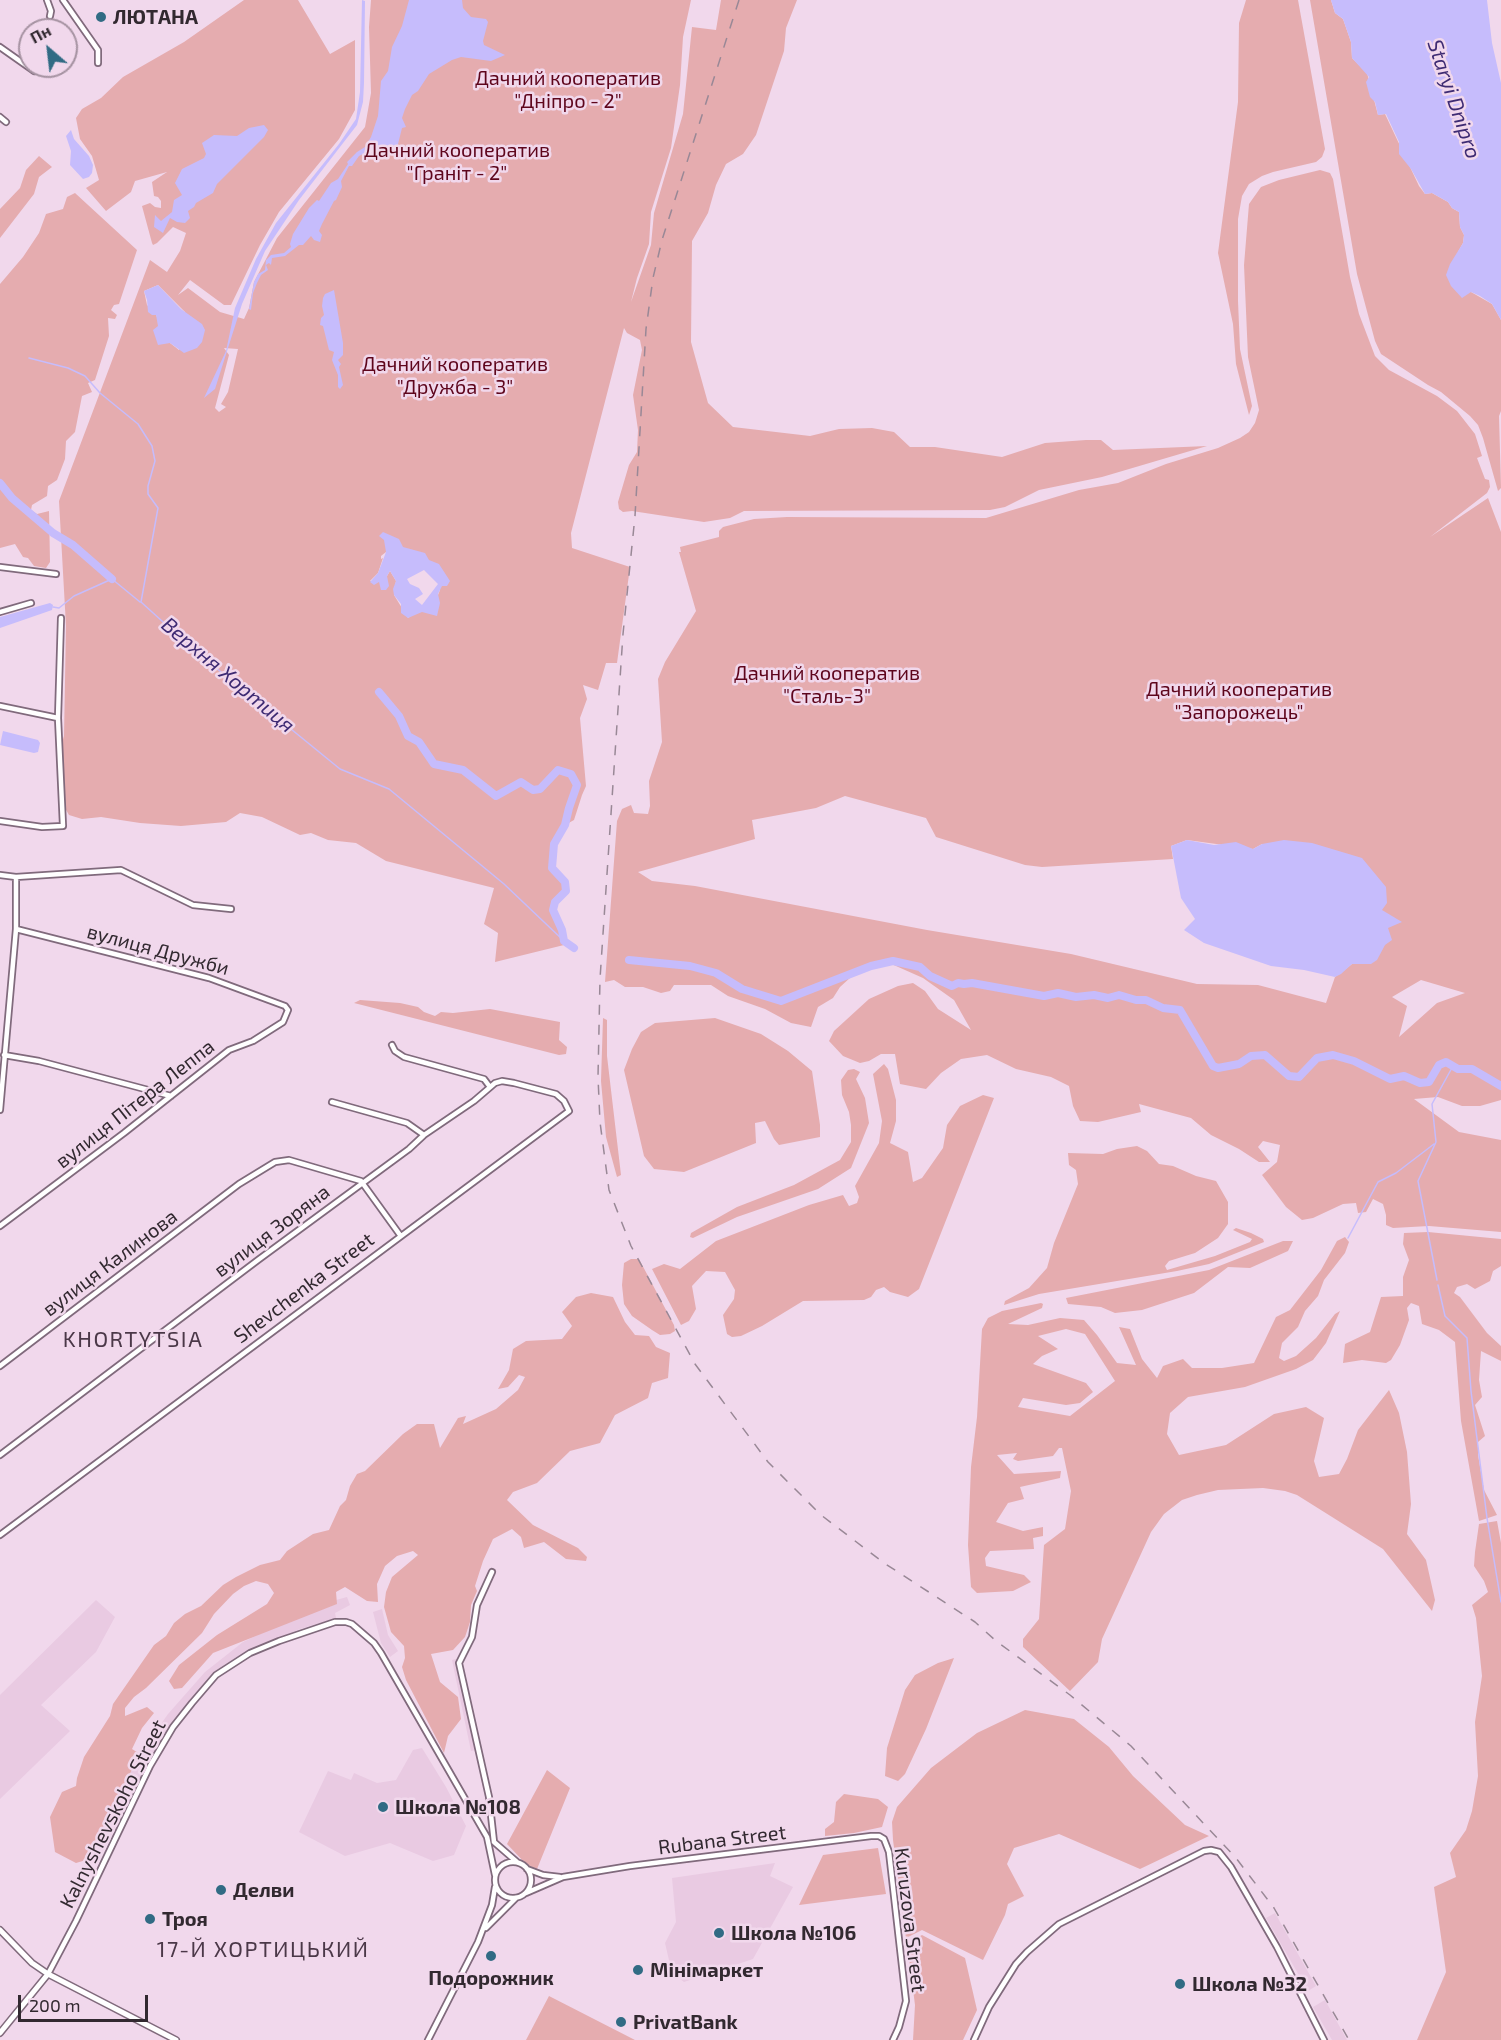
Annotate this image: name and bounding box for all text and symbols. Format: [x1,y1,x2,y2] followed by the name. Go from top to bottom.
[113,5,198,29] place label: ЛЮТАНА
[94,10,108,24] marker: ЛЮТАНА
[18,18,78,78] north arrow
[27,20,54,47] text: Пн
[1422,36,1486,162] water label: Staryi Dnipro
[475,66,661,113] park label: Дачний кооператив "Дніпро - 2"
[364,138,550,185] park label: Дачний кооператив "Граніт - 2"
[362,352,548,399] park label: Дачний кооператив "Дружба - 3"
[156,612,300,738] water label: Верхня Хортиця
[734,661,920,708] park label: Дачний кооператив "Сталь-3"
[1146,677,1332,724] park label: Дачний кооператив "Запорожець"
[84,919,232,981] street label: вулиця Дружби
[51,1035,219,1173] street label: вулиця Пітера Леппа
[209,1180,335,1282] street label: вулиця Зоряна
[38,1205,182,1321] street label: вулиця Калинова
[229,1228,379,1348] street label: Shevchenka Street
[63,1327,203,1353] district label: KHORTYTSIA
[55,1716,171,1912] street label: Kalnyshevskoho Street
[395,1795,521,1819] place label: Школа №108
[376,1800,390,1814] marker: Школа №108
[657,1820,787,1860] street label: Rubana Street
[889,1846,931,1994] street label: Kuruzova Street
[233,1878,295,1902] place label: Делви
[214,1883,228,1897] marker: Делви
[162,1907,208,1931] place label: Троя
[143,1912,157,1926] marker: Троя
[731,1921,856,1945] place label: Школа №106
[712,1926,726,1940] marker: Школа №106
[157,1937,369,1963] district label: 17-Й ХОРТИЦЬКИЙ
[484,1949,498,1963] marker: Подорожник
[650,1958,763,1982] place label: Мiнiмаркет
[631,1963,645,1977] marker: Мiнiмаркет
[428,1966,554,1990] place label: Подорожник
[1192,1972,1307,1996] place label: Школа №32
[1173,1977,1187,1991] marker: Школа №32
[21,1983,152,2021] scale bar
[29,1994,81,2016] text: 200 m
[633,2010,738,2034] place label: PrivatBank
[614,2015,628,2029] marker: PrivatBank

